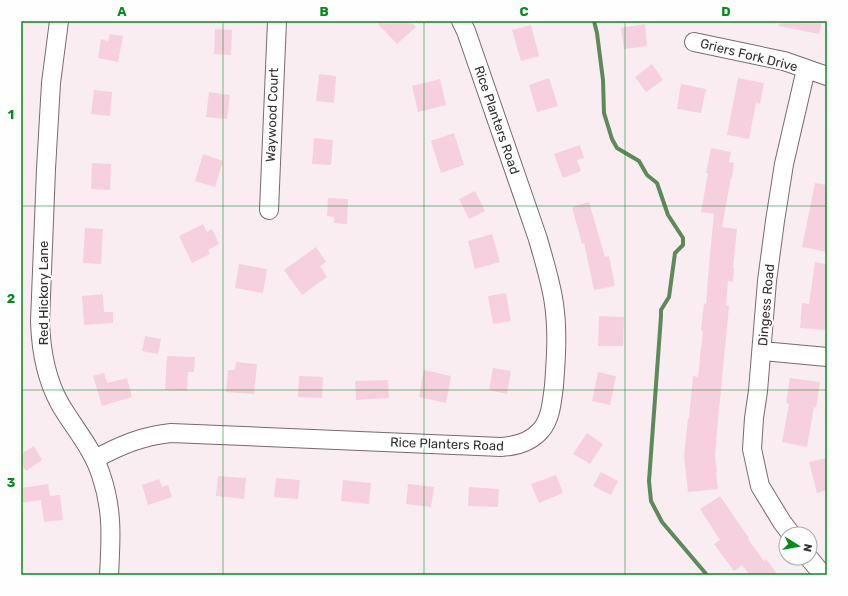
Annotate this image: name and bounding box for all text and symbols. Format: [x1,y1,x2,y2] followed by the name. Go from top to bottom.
[117,4,127,19] text: A
[319,4,329,19] text: B
[519,4,529,19] text: C
[721,4,731,19] text: D
[699,36,799,74] street label: Griers Fork Drive
[471,64,523,176] street label: Rice Planters Road
[263,68,281,162] street label: Waywood Court
[8,107,14,122] text: 1
[36,241,51,345] street label: Red Hickory Lane
[755,263,778,347] street label: Dingess Road
[7,291,15,306] text: 2
[390,435,504,453] street label: Rice Planters Road
[7,475,16,490] text: 3
[778,526,818,566] north arrow
[800,543,814,553] text: N

